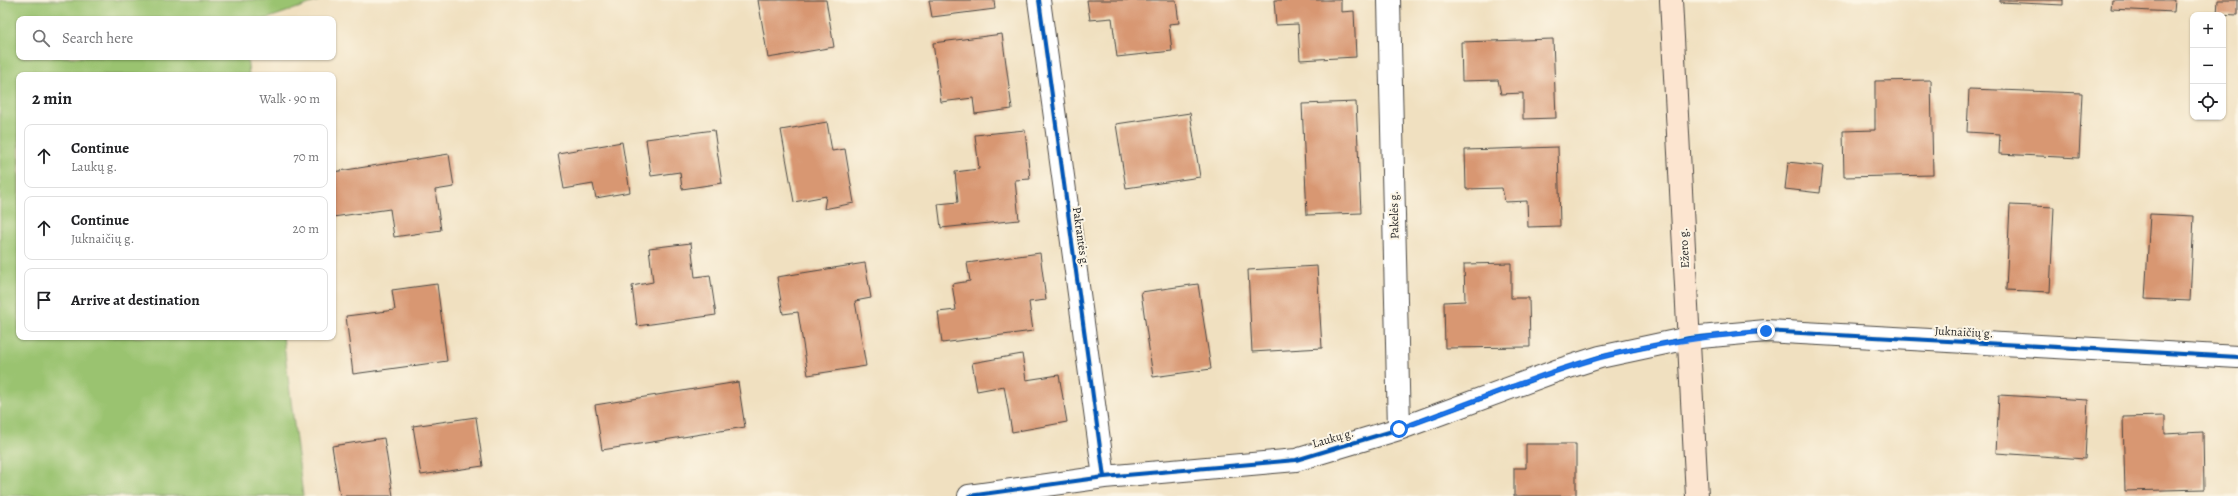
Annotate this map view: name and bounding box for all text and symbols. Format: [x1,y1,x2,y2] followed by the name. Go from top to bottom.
[2190,12,2226,120] map controls
[2190,12,2226,48] button: +
[16,16,336,60] search box
[30,27,52,49] icon: search
[62,28,133,48] text: Search here
[2190,48,2226,84] button: −
[2190,84,2226,120] button: locate
[32,87,72,110] text: 2 min
[259,90,320,107] text: Walk · 90 m
[71,138,129,158] text: Continue
[33,145,55,167] icon: ahead
[293,148,319,165] text: 70 m
[71,158,117,175] text: Laukų g.
[1386,191,1402,239] street label: Pakelės g.
[1069,206,1093,268] street label: Pakrantės g.
[71,210,129,230] text: Continue
[33,217,55,239] icon: ahead
[293,220,319,237] text: 20 m
[1675,227,1693,269] street label: Ežero g.
[71,230,134,247] text: Juknaičių g.
[33,289,55,311] icon: arrive
[71,290,200,310] text: Arrive at destination
[1757,322,1775,340] route end
[1934,322,1994,342] street label: Juknaičių g.
[1390,420,1408,438] route start
[1310,424,1356,452] street label: Laukų g.

